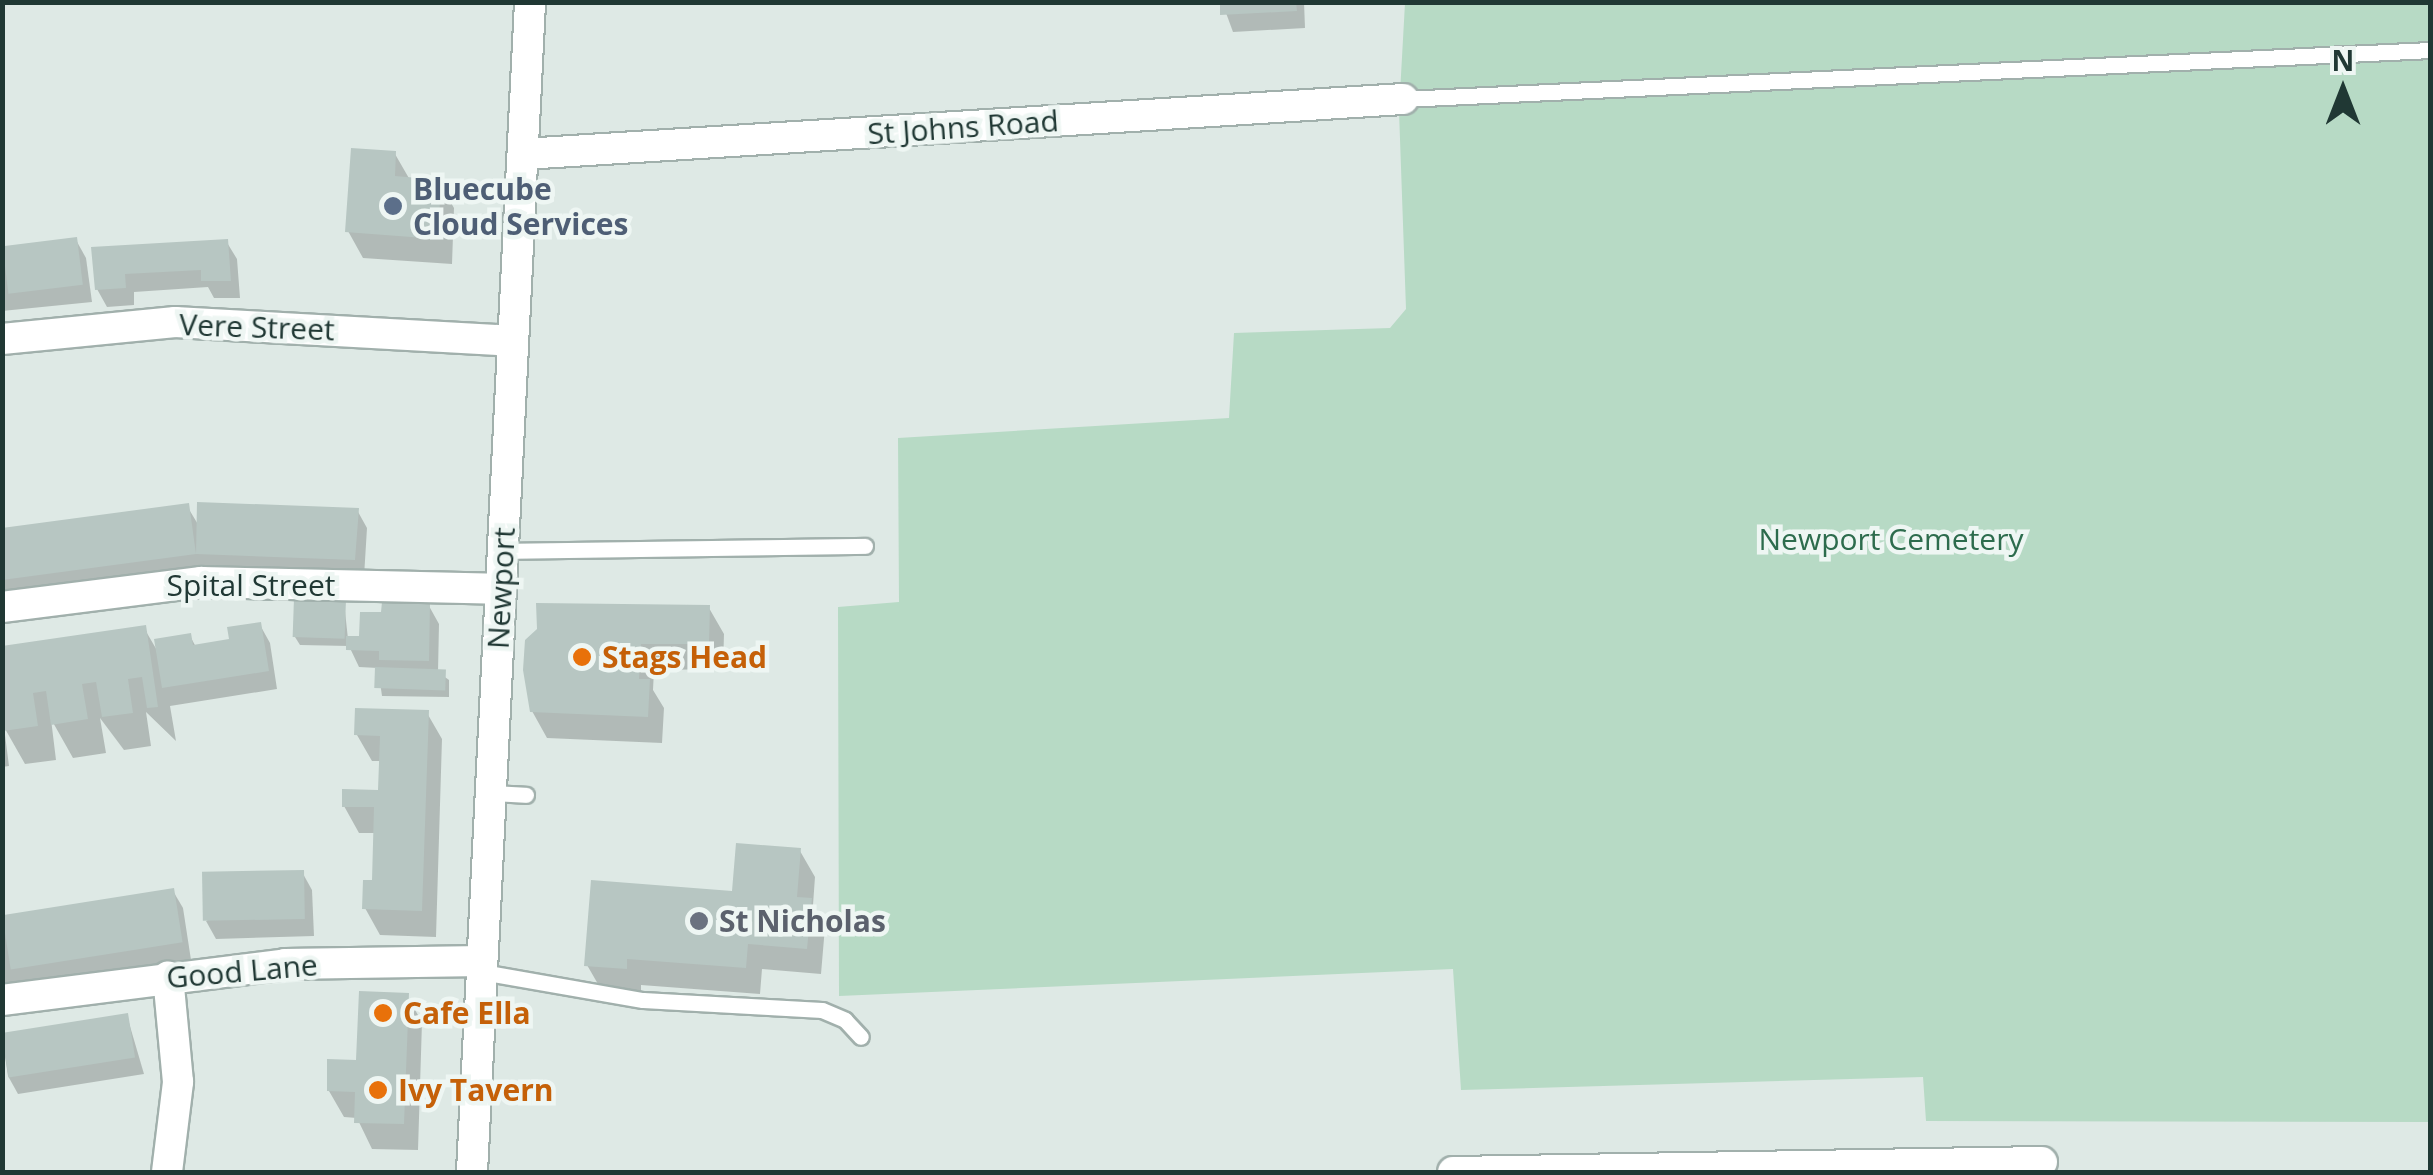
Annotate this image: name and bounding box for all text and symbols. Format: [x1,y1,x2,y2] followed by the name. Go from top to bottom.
[2293,40,2393,140] north arrow
[2332,41,2354,79] text: N
[866,102,1060,152] street label: St Johns Road
[413,171,628,242] place label: Bluecube Cloud Services
[382,195,404,217] marker: Bluecube Cloud Services
[179,306,335,348] street label: Vere Street
[1758,521,2024,557] park label: Newport Cemetery
[480,526,522,650] street label: Newport
[167,567,335,603] street label: Spital Street
[602,639,767,675] place label: Stags Head
[571,646,593,668] marker: Stags Head
[719,903,886,939] place label: St Nicholas
[688,910,710,932] marker: St Nicholas
[165,946,319,996] street label: Good Lane
[403,995,531,1031] place label: Cafe Ella
[372,1002,394,1024] marker: Cafe Ella
[398,1072,553,1108] place label: Ivy Tavern
[367,1079,389,1101] marker: Ivy Tavern

